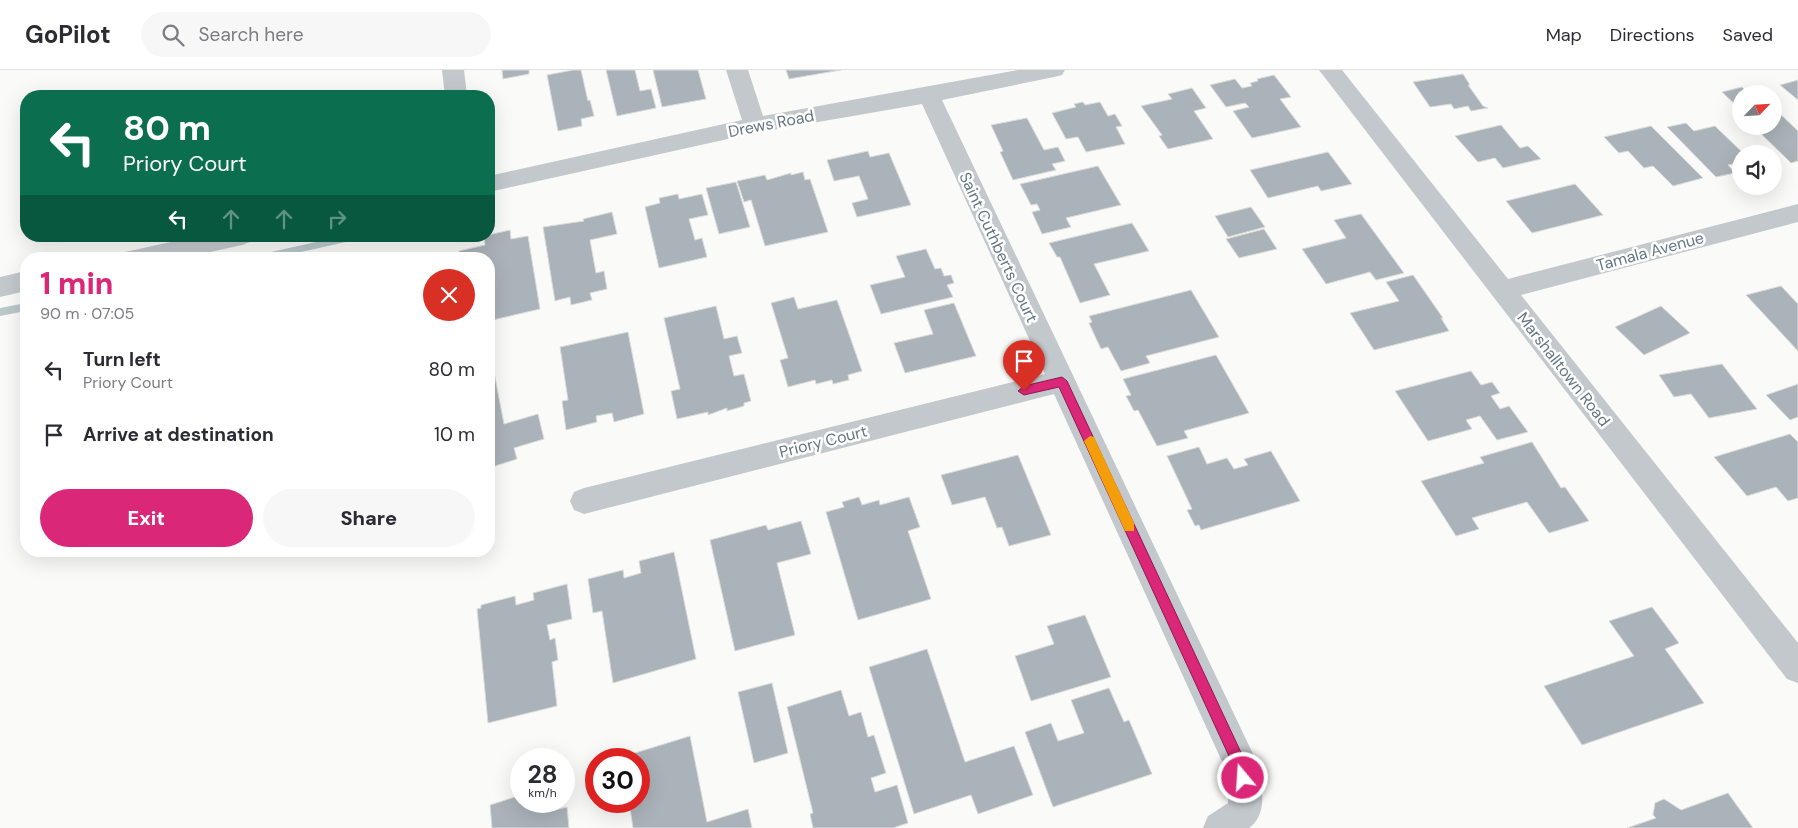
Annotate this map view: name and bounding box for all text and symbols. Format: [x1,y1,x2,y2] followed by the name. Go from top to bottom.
[141,12,491,57] search box
[25,19,111,50] text: GoPilot
[159,21,187,49] icon: search
[199,22,303,47] text: Search here
[1546,23,1582,47] text: Map
[1610,23,1695,47] text: Directions
[1723,23,1773,47] text: Saved
[1732,85,1782,135] north arrow
[1732,85,1782,195] map controls
[123,105,211,151] text: 80 m
[726,105,816,142] street label: Drews Road
[40,110,105,175] icon: left
[1732,145,1782,195] button: sound
[123,149,247,178] text: Priory Court
[954,169,1043,326] street label: Saint Cuthberts Court
[164,205,192,233] icon: left
[217,205,245,233] icon: ahead
[270,205,298,233] icon: ahead
[323,205,351,233] icon: right
[1594,227,1706,276] street label: Tamala Avenue
[40,264,113,303] text: 1 min
[423,269,475,321] button: close
[40,303,134,324] text: 90 m · 07:05
[1512,308,1615,431] street label: Marshalltown Road
[1003,340,1045,391] pin
[83,347,161,372] text: Turn left
[1010,347,1038,375] icon: arrive
[40,356,68,384] icon: left
[428,357,475,382] text: 80 m
[83,372,173,393] text: Priory Court
[777,420,869,463] street label: Priory Court
[40,421,68,449] icon: arrive
[83,422,274,447] text: Arrive at destination
[434,422,475,447] text: 10 m
[40,489,253,547] button: Exit
[263,489,475,547] button: Share
[585,748,650,813] speed limit sign: 30
[1216,751,1268,803] position arrow
[527,758,558,791] text: 28
[528,785,557,801] text: km/h

